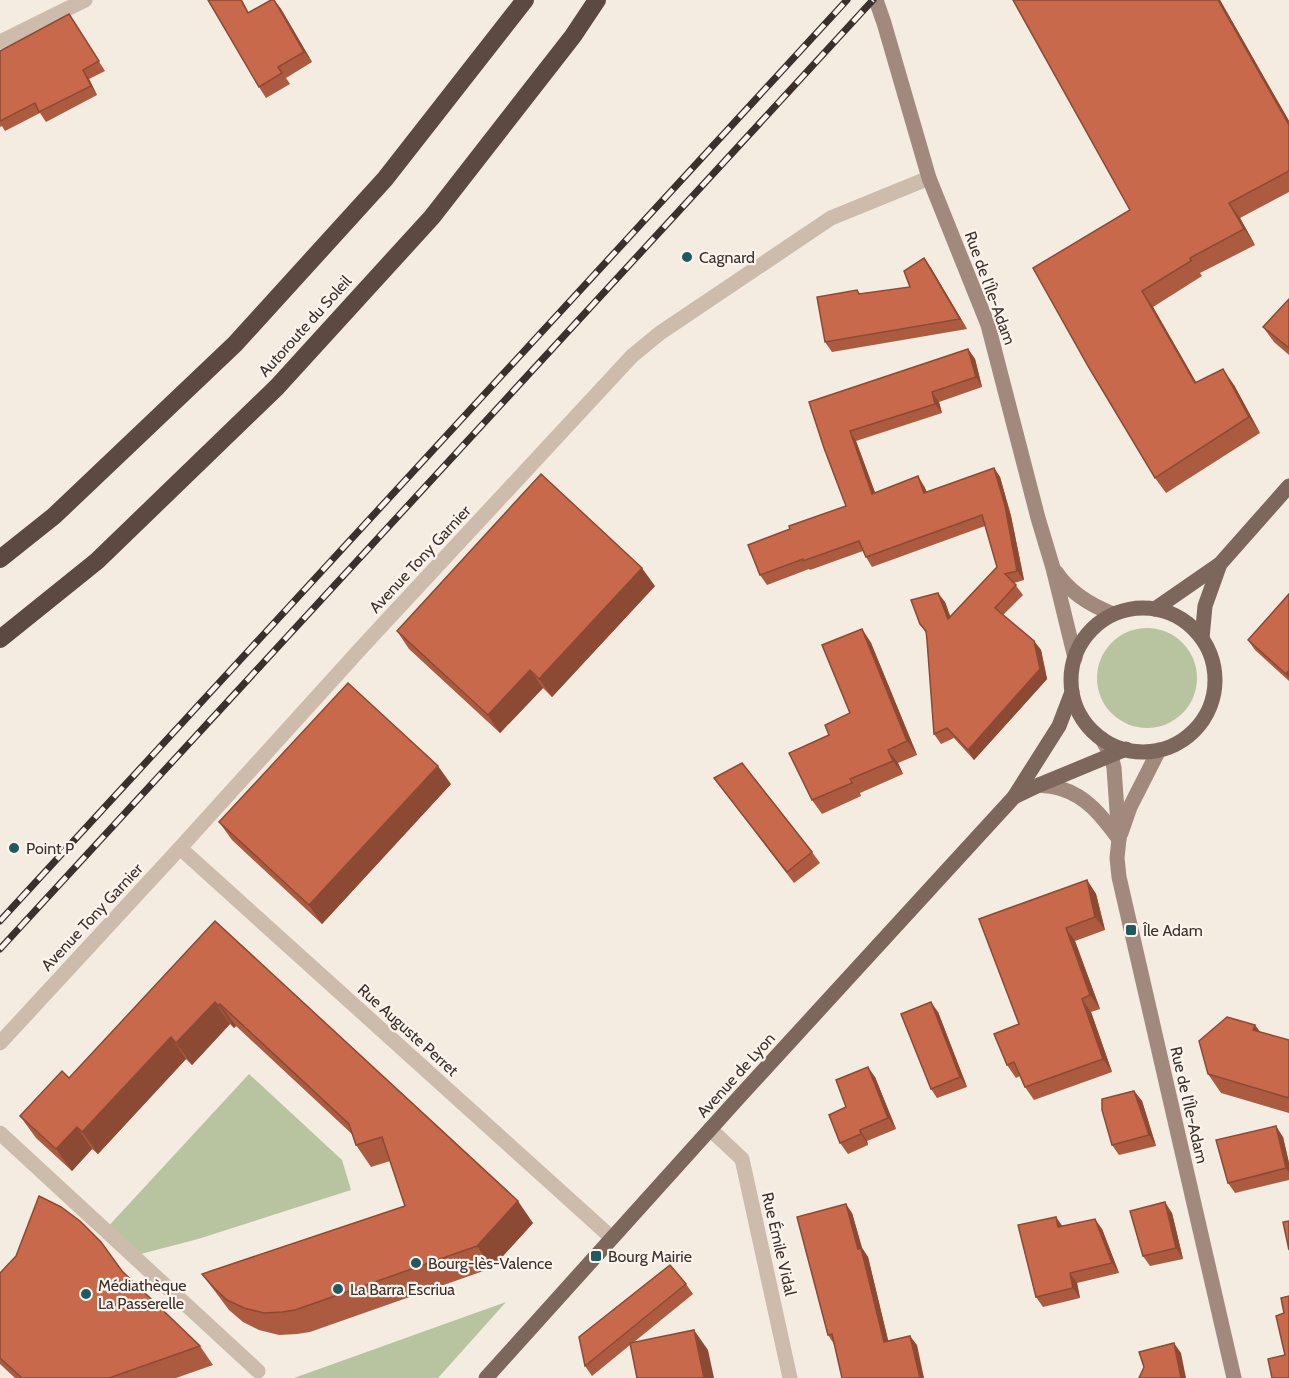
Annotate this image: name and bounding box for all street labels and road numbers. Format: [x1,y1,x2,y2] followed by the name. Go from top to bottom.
[961,229,1019,347] street label: Rue de l'Île-Adam
[255,271,355,380] street label: Autoroute du Soleil
[365,501,475,617] street label: Avenue Tony Garnier
[37,859,147,975] street label: Avenue Tony Garnier
[354,980,463,1080] street label: Rue Auguste Perret
[693,1029,779,1121] street label: Avenue de Lyon
[1166,1045,1212,1165] street label: Rue de l'Île-Adam
[758,1190,800,1298] street label: Rue Émile Vidal

